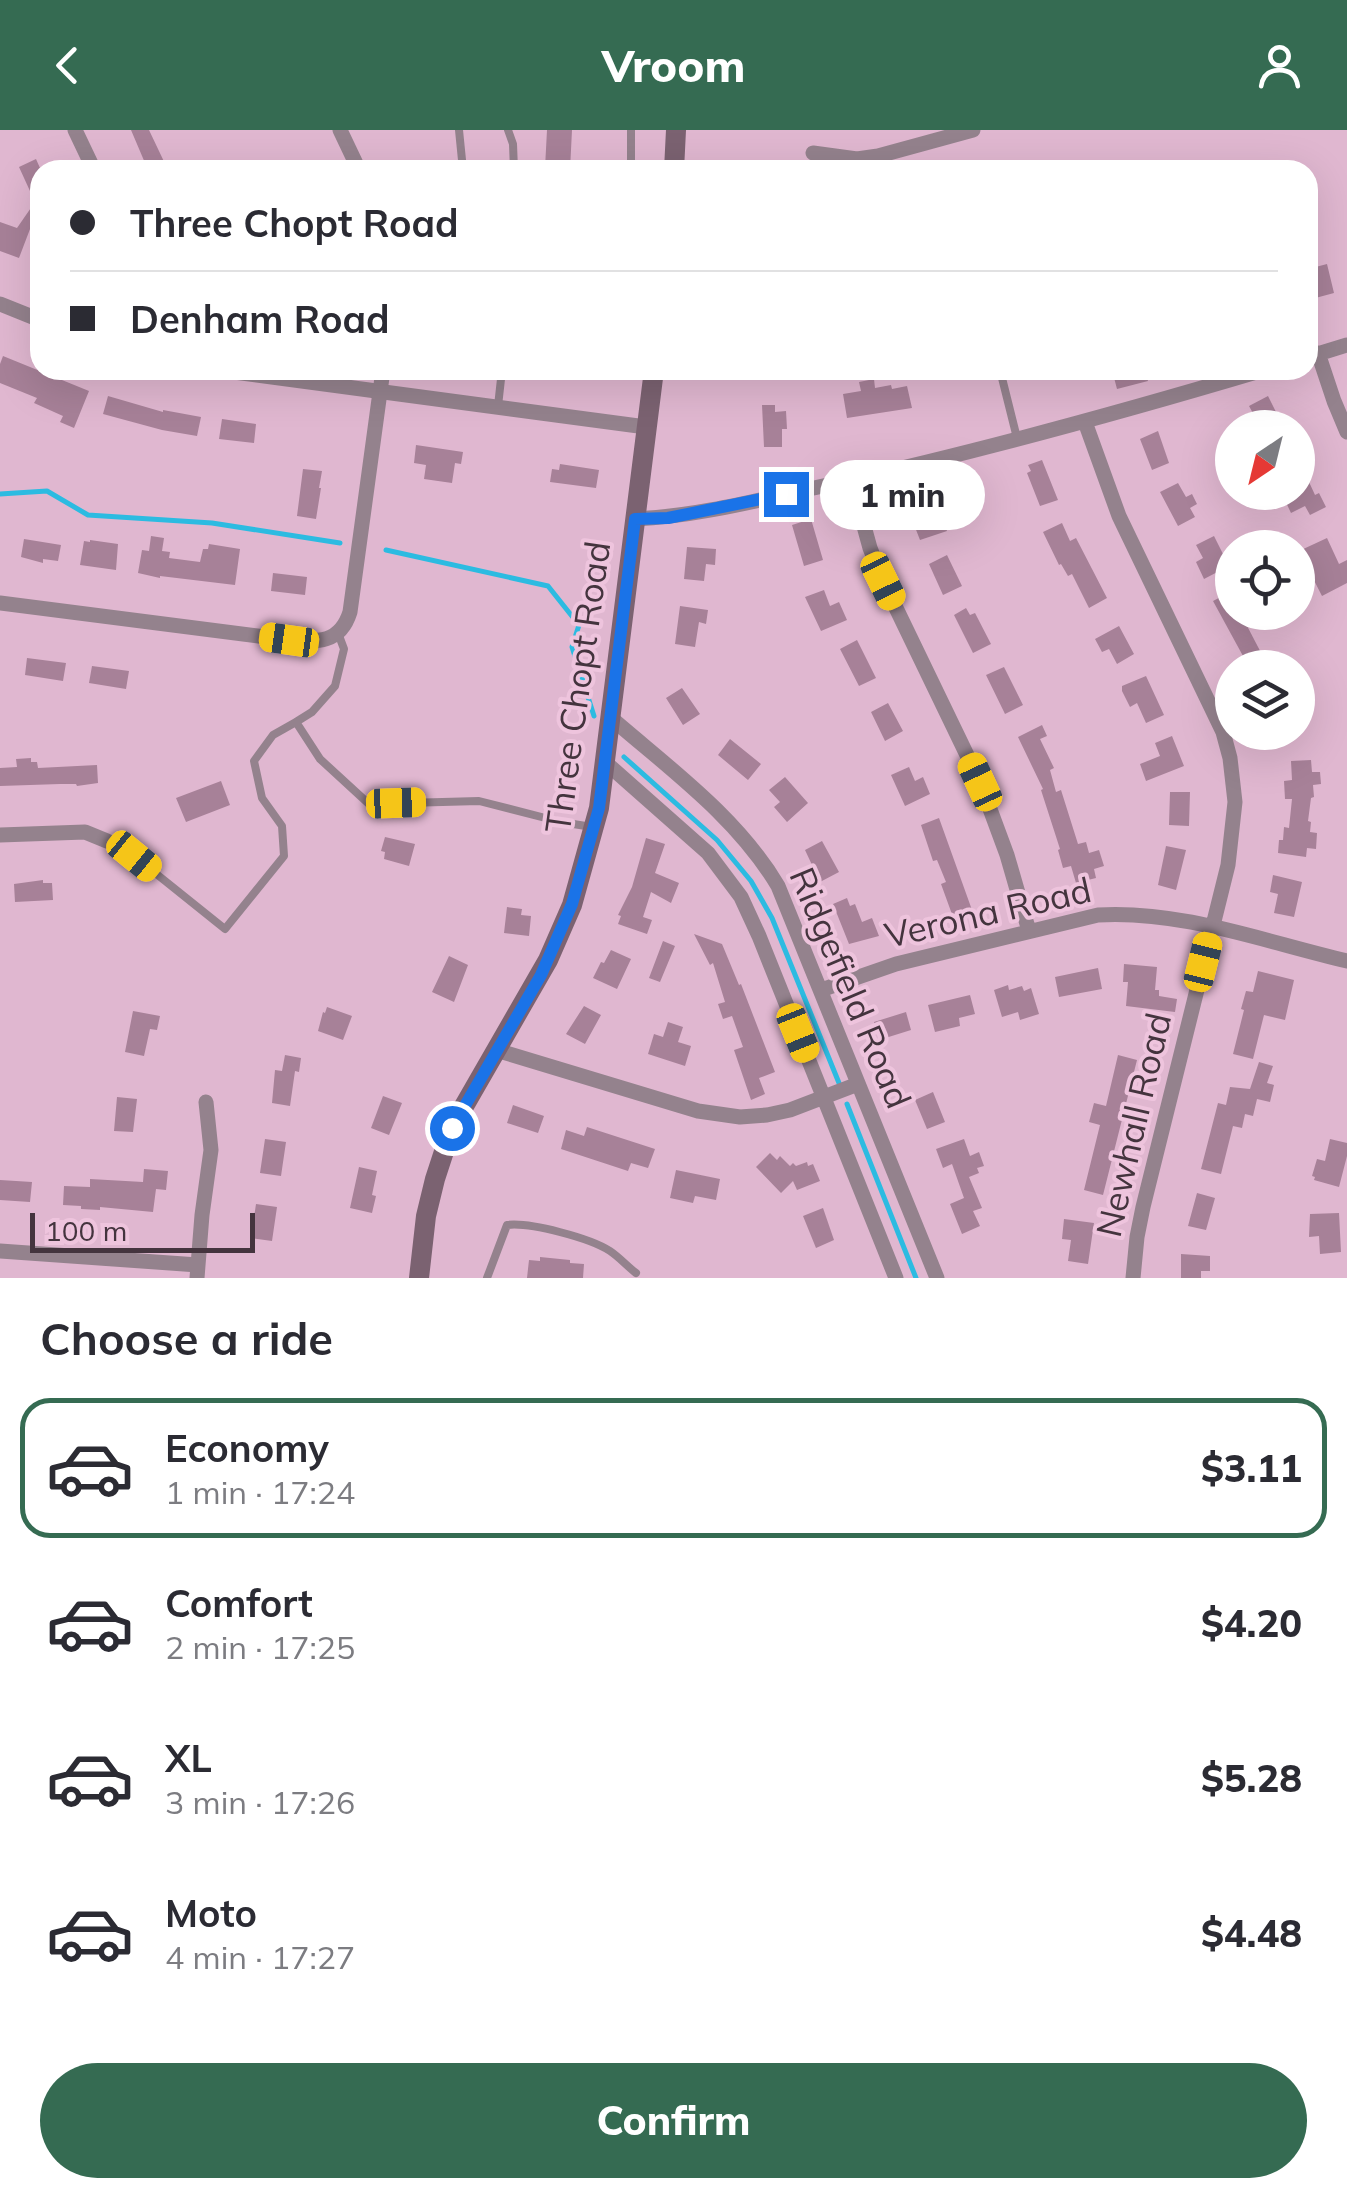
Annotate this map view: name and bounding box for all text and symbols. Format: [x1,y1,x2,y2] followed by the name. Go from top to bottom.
[602,37,745,93] text: Vroom
[40,38,95,93] icon: back
[1252,38,1307,93] icon: person
[130,199,459,247] text: Three Chopt Road
[130,295,390,343] text: Denham Road
[1215,410,1315,510] north arrow
[1215,410,1315,750] map controls
[821,459,986,529] callout: 1 min
[764,472,809,517] route end
[860,475,945,515] text: 1 min
[1215,530,1315,630] button: locate
[535,538,619,835] street label: Three Chopt Road
[856,547,910,615] car
[257,621,321,659] car
[1215,650,1315,750] button: layers
[954,748,1006,816] car
[365,787,427,819] car
[101,825,167,887] car
[780,861,921,1115] street label: Ridgefield Road
[880,867,1095,957] street label: Verona Road
[1181,929,1225,995] car
[773,1000,823,1066] car
[1086,1009,1180,1241] street label: Newhall Road
[430,1106,475,1151] route start
[30,1208,255,1252] scale bar
[45,1213,127,1248] text: 100 m
[40,1310,333,1366] text: Choose a ride
[45,1423,135,1513] icon: car
[165,1424,329,1472] text: Economy
[1201,1444,1302,1492] text: $3.11
[165,1472,355,1512] text: 1 min · 17:24
[45,1578,135,1668] icon: car
[165,1579,313,1627] text: Comfort
[1201,1599,1302,1647] text: $4.20
[165,1627,355,1667] text: 2 min · 17:25
[45,1733,135,1823] icon: car
[165,1734,212,1782] text: XL
[1201,1754,1302,1802] text: $5.28
[165,1782,355,1822] text: 3 min · 17:26
[45,1888,135,1978] icon: car
[165,1889,257,1937] text: Moto
[1201,1909,1302,1957] text: $4.48
[165,1937,355,1977] text: 4 min · 17:27
[40,2063,1307,2178] button: Confirm

